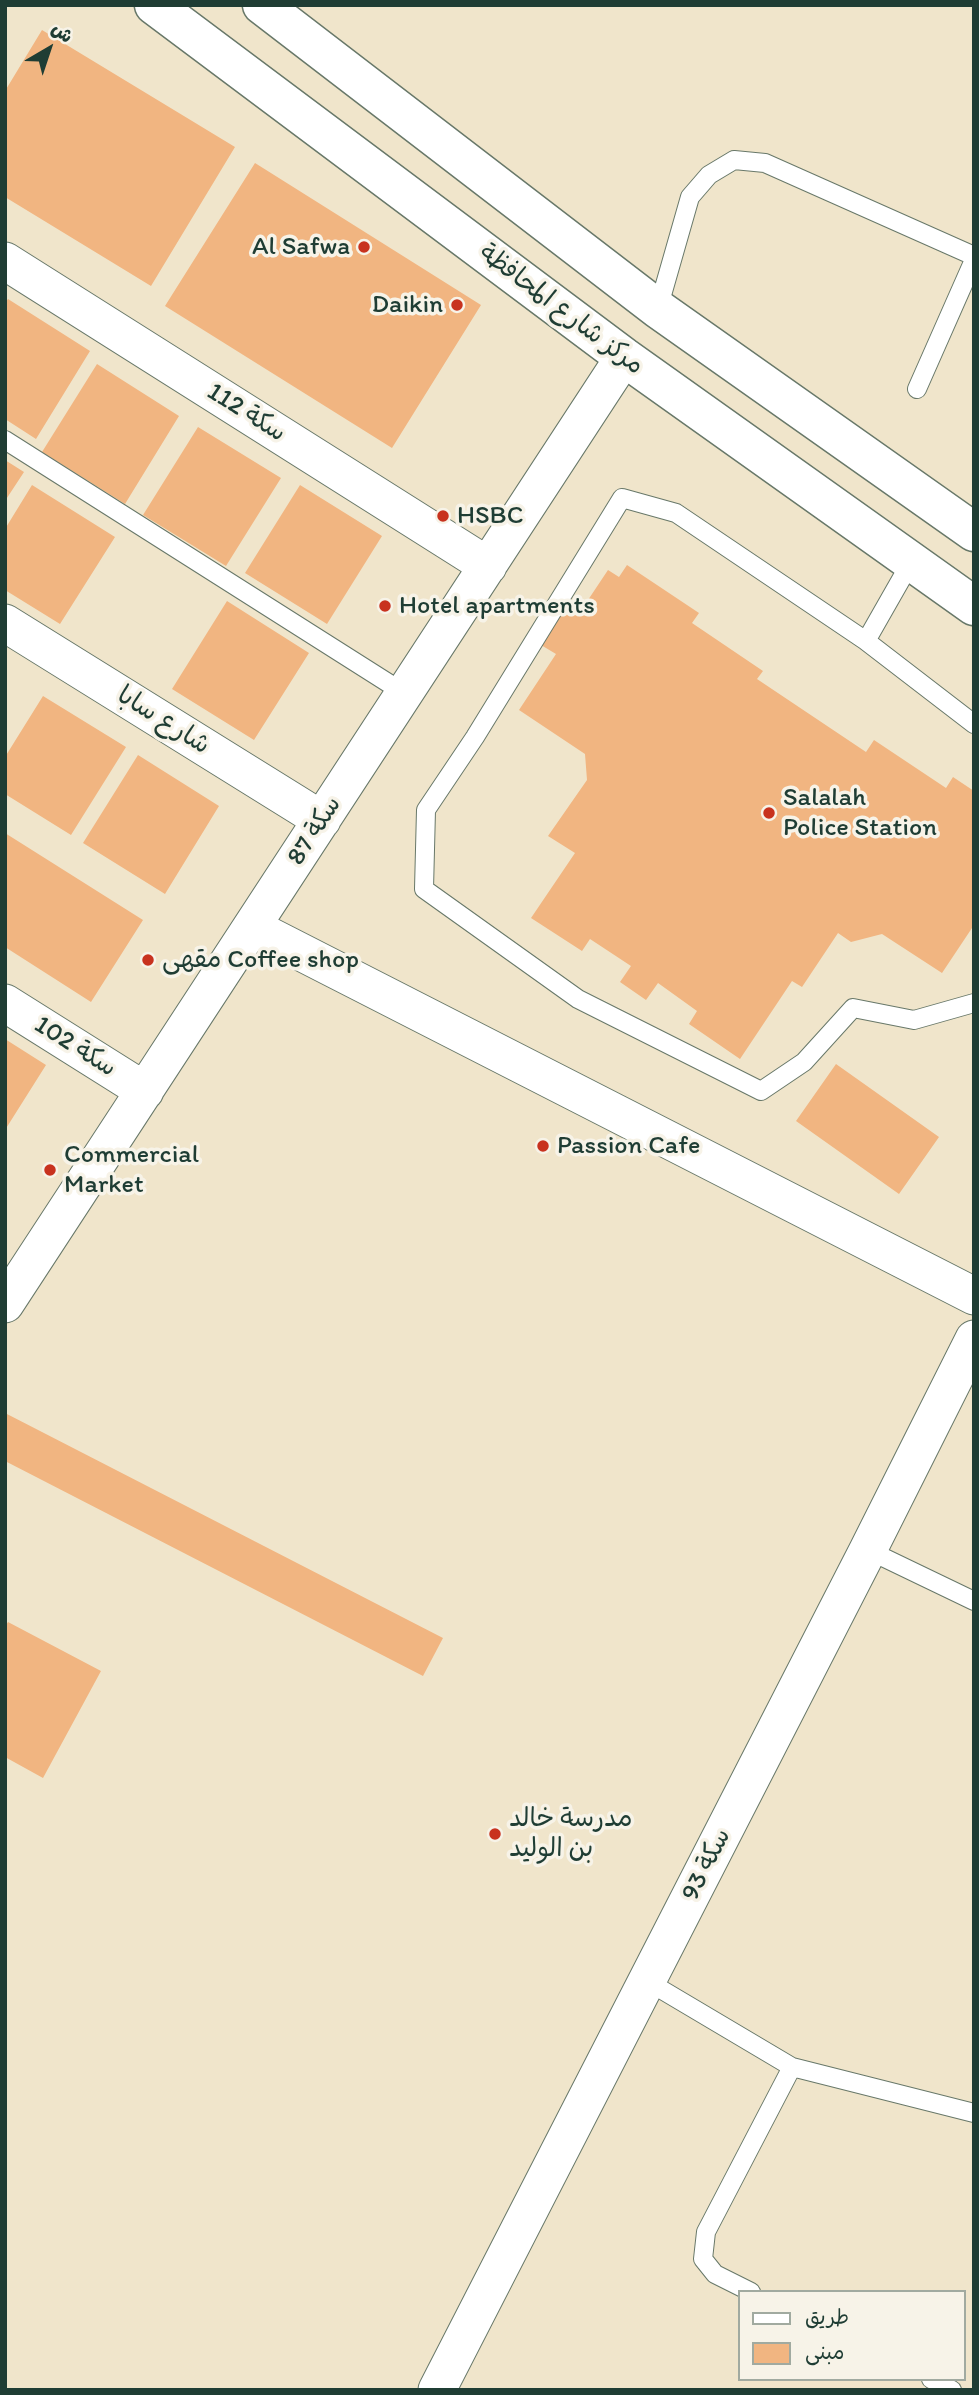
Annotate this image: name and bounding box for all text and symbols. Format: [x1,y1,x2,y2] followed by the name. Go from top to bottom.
[14,14,84,84] north arrow
[47,17,78,48] text: ش
[252,231,350,263] place label: Al Safwa
[472,238,650,382] street label: مركز شارع المحافظة
[356,239,372,255] marker: Al Safwa
[372,289,443,321] place label: Daikin
[449,297,465,313] marker: Daikin
[201,377,291,449] street label: سكة 112
[457,500,523,532] place label: HSBC
[435,508,451,524] marker: HSBC
[399,590,595,622] place label: Hotel apartments
[377,598,393,614] marker: Hotel apartments
[111,680,215,762] street label: شارع سابا
[783,782,937,844] place label: Salalah Police Station
[281,790,349,872] street label: سكة 87
[761,805,777,821] marker: Salalah Police Station
[162,944,359,976] place label: مقهى Coffee shop
[140,952,156,968] marker: مقهى Coffee shop
[28,1010,122,1084] street label: سكة 102
[557,1130,700,1162] place label: Passion Cafe
[535,1138,551,1154] marker: Passion Cafe
[64,1139,199,1200] place label: Commercial Market
[42,1162,58,1178] marker: Commercial Market
[509,1803,633,1864] place label: مدرسة خالد بن الوليد
[676,1824,738,1906] street label: سكة 93
[487,1826,503,1842] marker: مدرسة خالد بن الوليد
[738,2290,965,2381] legend
[805,2304,849,2329] text: طريق
[805,2339,844,2364] text: مبنى

